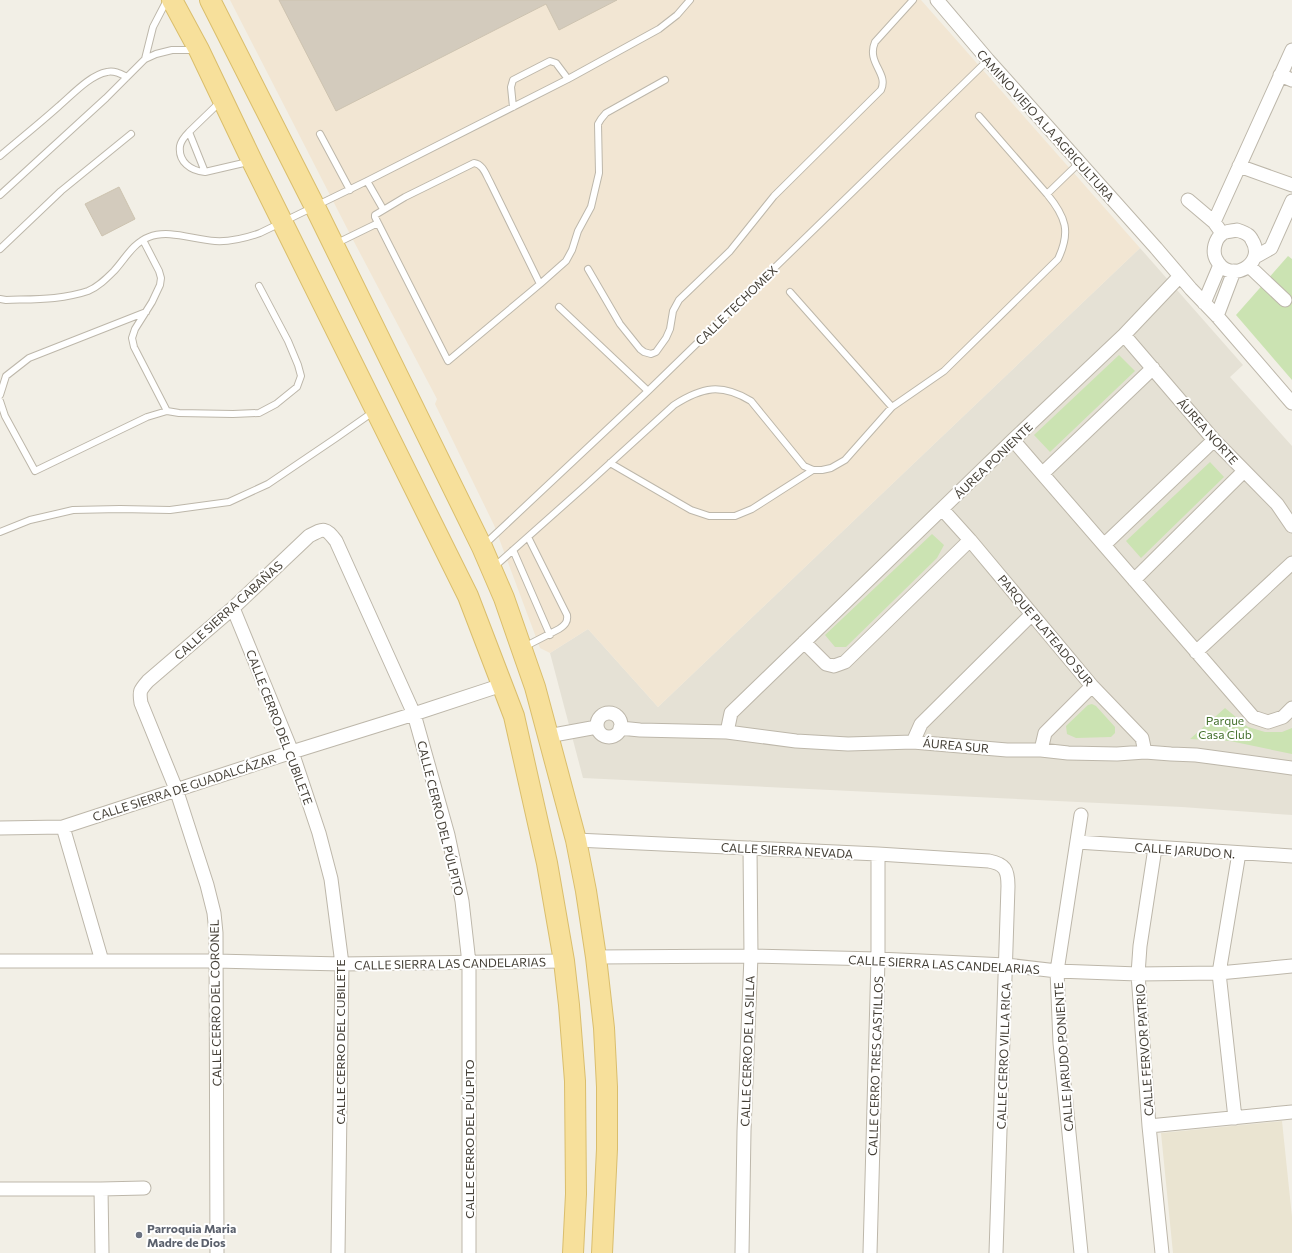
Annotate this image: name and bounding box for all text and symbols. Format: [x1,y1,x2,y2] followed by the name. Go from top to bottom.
[974,47,1118,204] street label: CAMINO VIEJO A LA AGRICULTURA
[692,262,780,348] street label: CALLE TECHOMEX
[1175,395,1241,467] street label: ÁUREA NORTE
[951,419,1035,501] street label: ÁUREA PONIENTE
[171,558,285,662] street label: CALLE SIERRA CABAÑAS
[995,572,1097,688] street label: PARQUE PLATEADO SUR
[244,647,316,807] street label: CALLE CERRO DEL CUBILETE
[1198,713,1252,741] park label: Parque Casa Club
[922,735,990,755] street label: ÁUREA SUR
[415,739,467,897] street label: CALLE CERRO DEL PÚLPITO
[91,751,277,823] street label: CALLE SIERRA DE GUADALCÁZAR
[721,840,853,860] street label: CALLE SIERRA NEVADA
[1134,840,1236,862] street label: CALLE JARUDO N.
[207,919,223,1087] street label: CALLE CERRO DEL CORONEL
[848,952,1040,976] street label: CALLE SIERRA LAS CANDELARIAS
[354,954,546,972] street label: CALLE SIERRA LAS CANDELARIAS
[333,959,347,1125] street label: CALLE CERRO DEL CUBILETE
[737,975,757,1127] street label: CALLE CERRO DE LA SILLA
[865,976,885,1156] street label: CALLE CERRO TRES CASTILLOS
[993,982,1013,1130] street label: CALLE CERRO VILLA RICA
[1051,982,1076,1132] street label: CALLE JARUDO PONIENTE
[1132,983,1156,1117] street label: CALLE FERVOR PATRIO
[462,1059,476,1219] street label: CALLE CERRO DEL PÚLPITO
[147,1221,236,1249] place label: Parroquia Maria Madre de Dios
[134,1230,144,1240] marker: Parroquia Maria Madre de Dios

